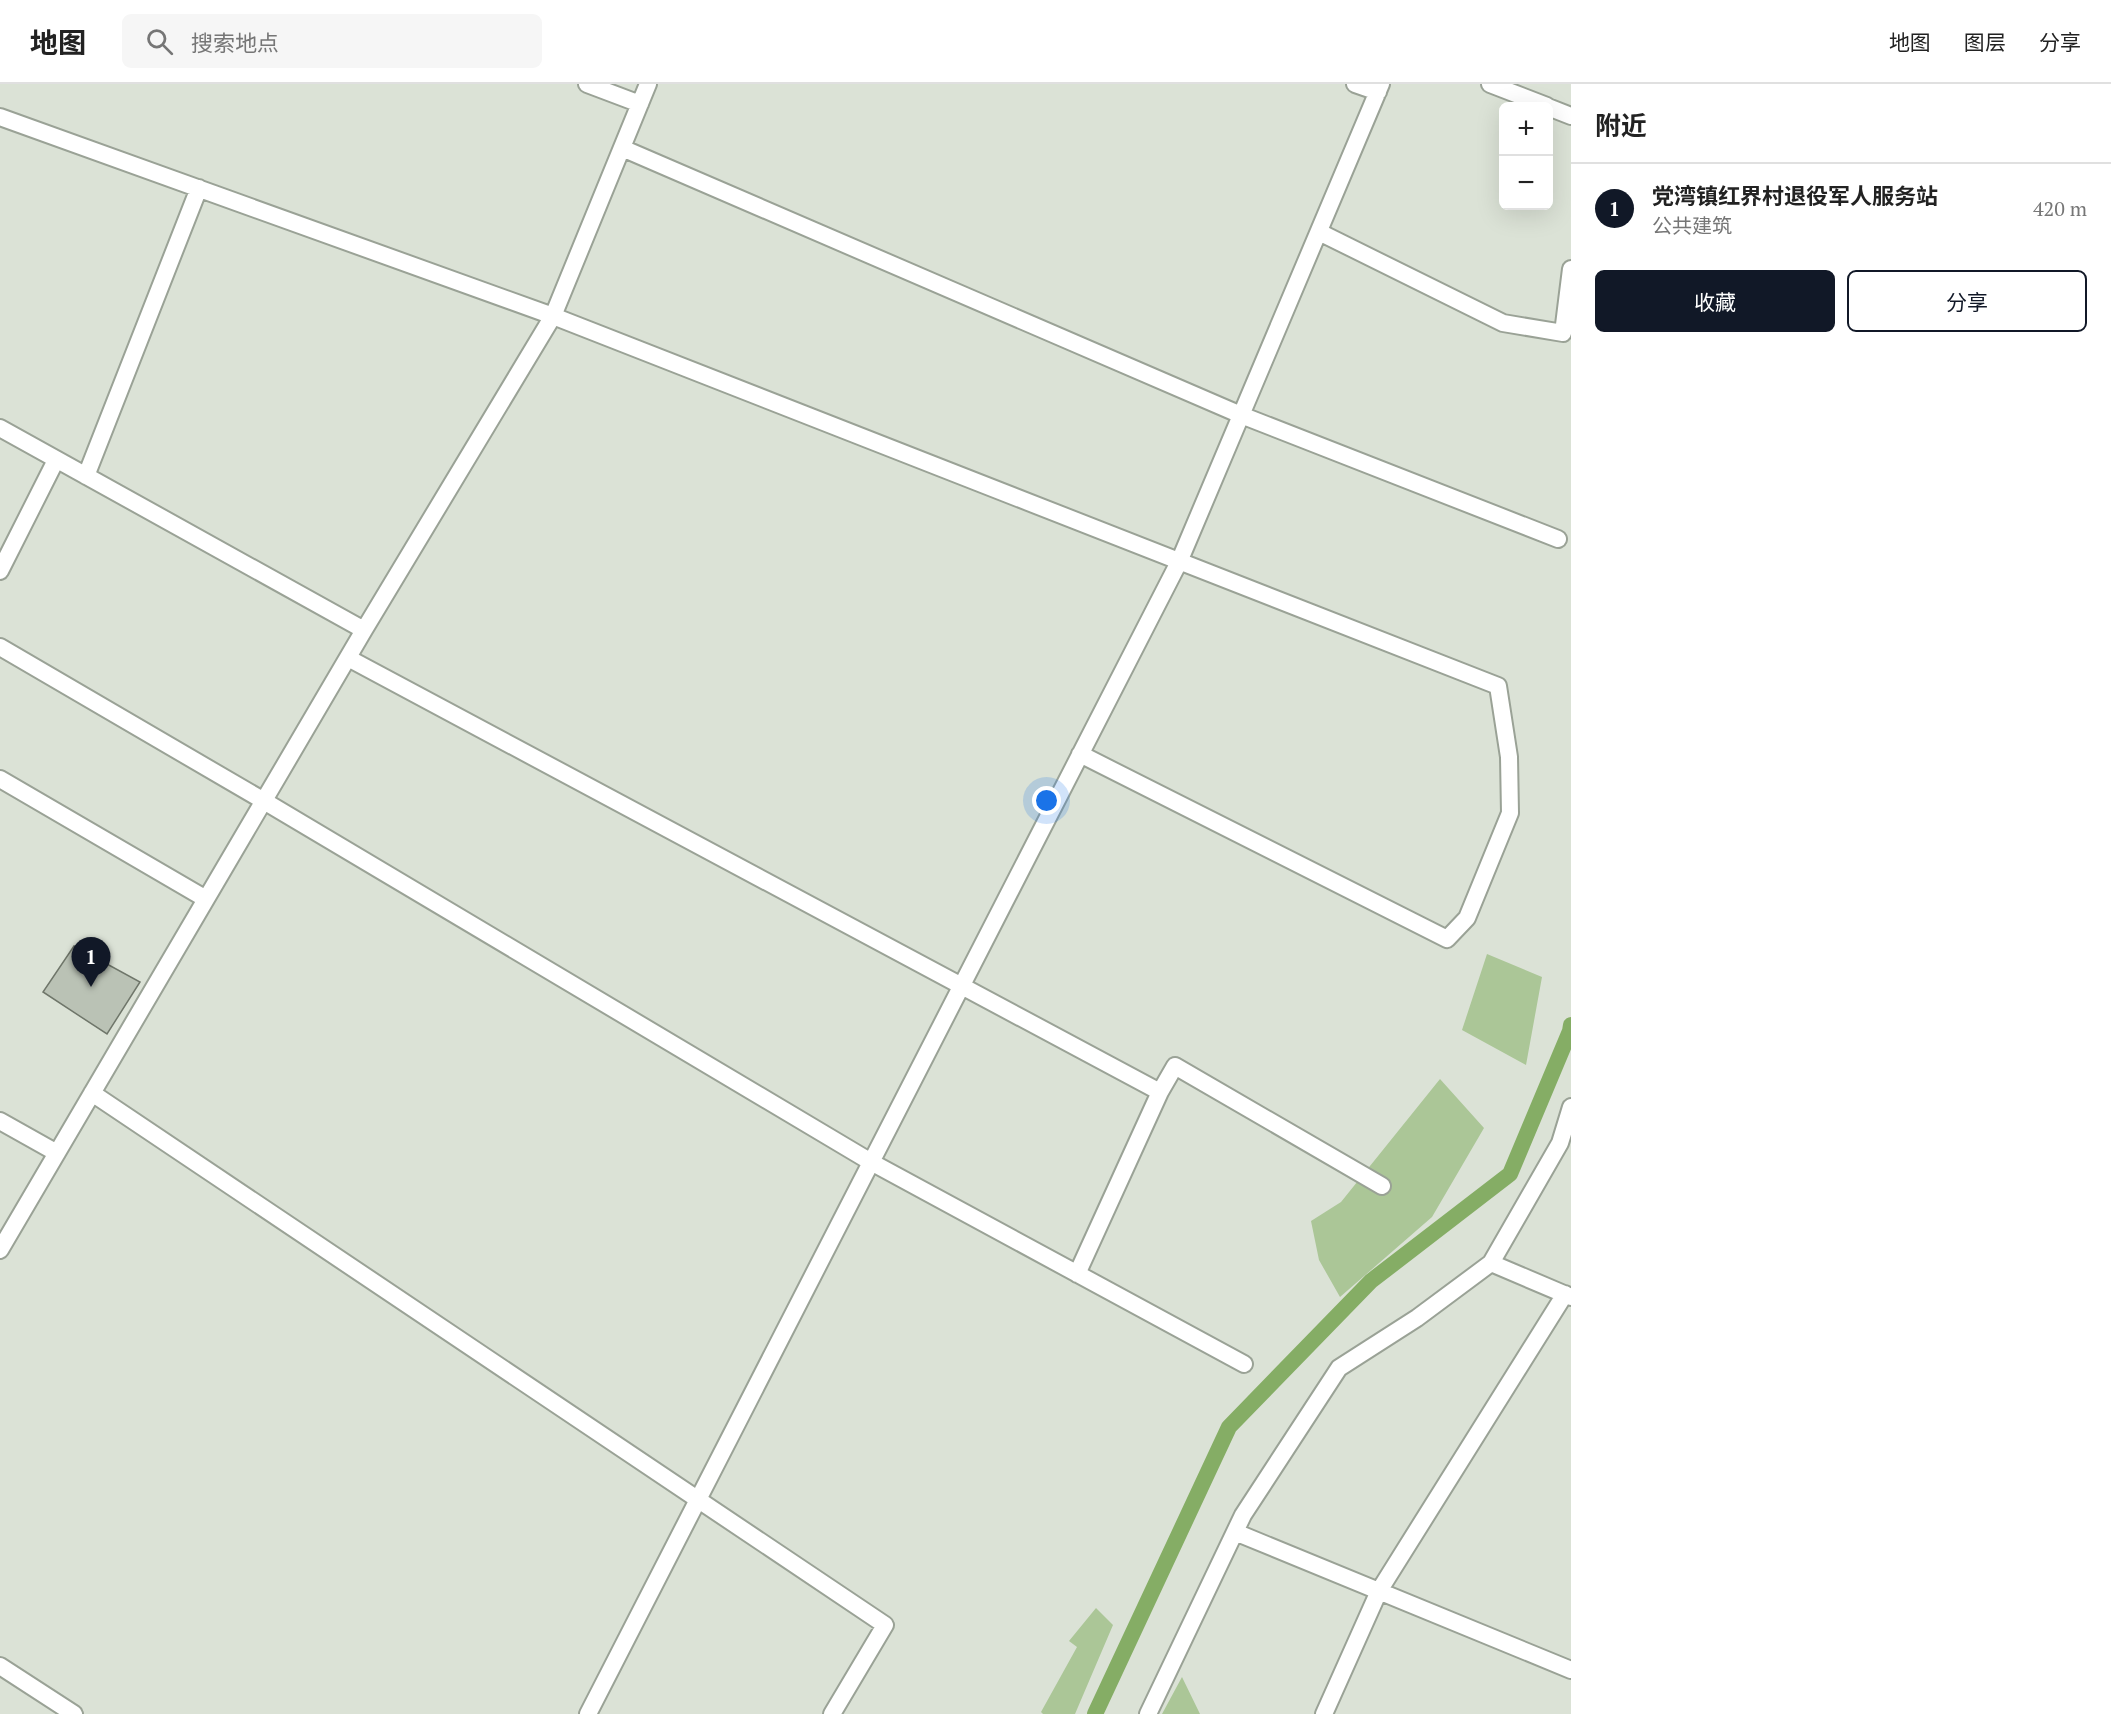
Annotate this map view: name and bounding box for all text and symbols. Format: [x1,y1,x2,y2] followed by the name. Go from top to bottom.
[122,14,542,68] search box
[30,24,86,61] text: 地图
[143,25,176,58] icon: search
[191,28,279,57] text: 搜索地点
[1889,28,1931,56] text: 地图
[1964,28,2006,56] text: 图层
[2039,28,2081,56] text: 分享
[1499,102,1553,210] map controls
[1499,102,1553,156] button: +
[1595,108,1647,142] text: 附近
[1499,156,1553,210] button: −
[1652,181,1938,210] text: 党湾镇红界村退役军人服务站
[1609,195,1620,222] text: 1
[2033,195,2087,222] text: 420 m
[1652,212,1732,239] text: 公共建筑
[1595,270,1835,332] button: 收藏
[1847,270,2087,332] button: 分享
[1032,786,1061,815] your location
[72,938,110,987] pin: 1

